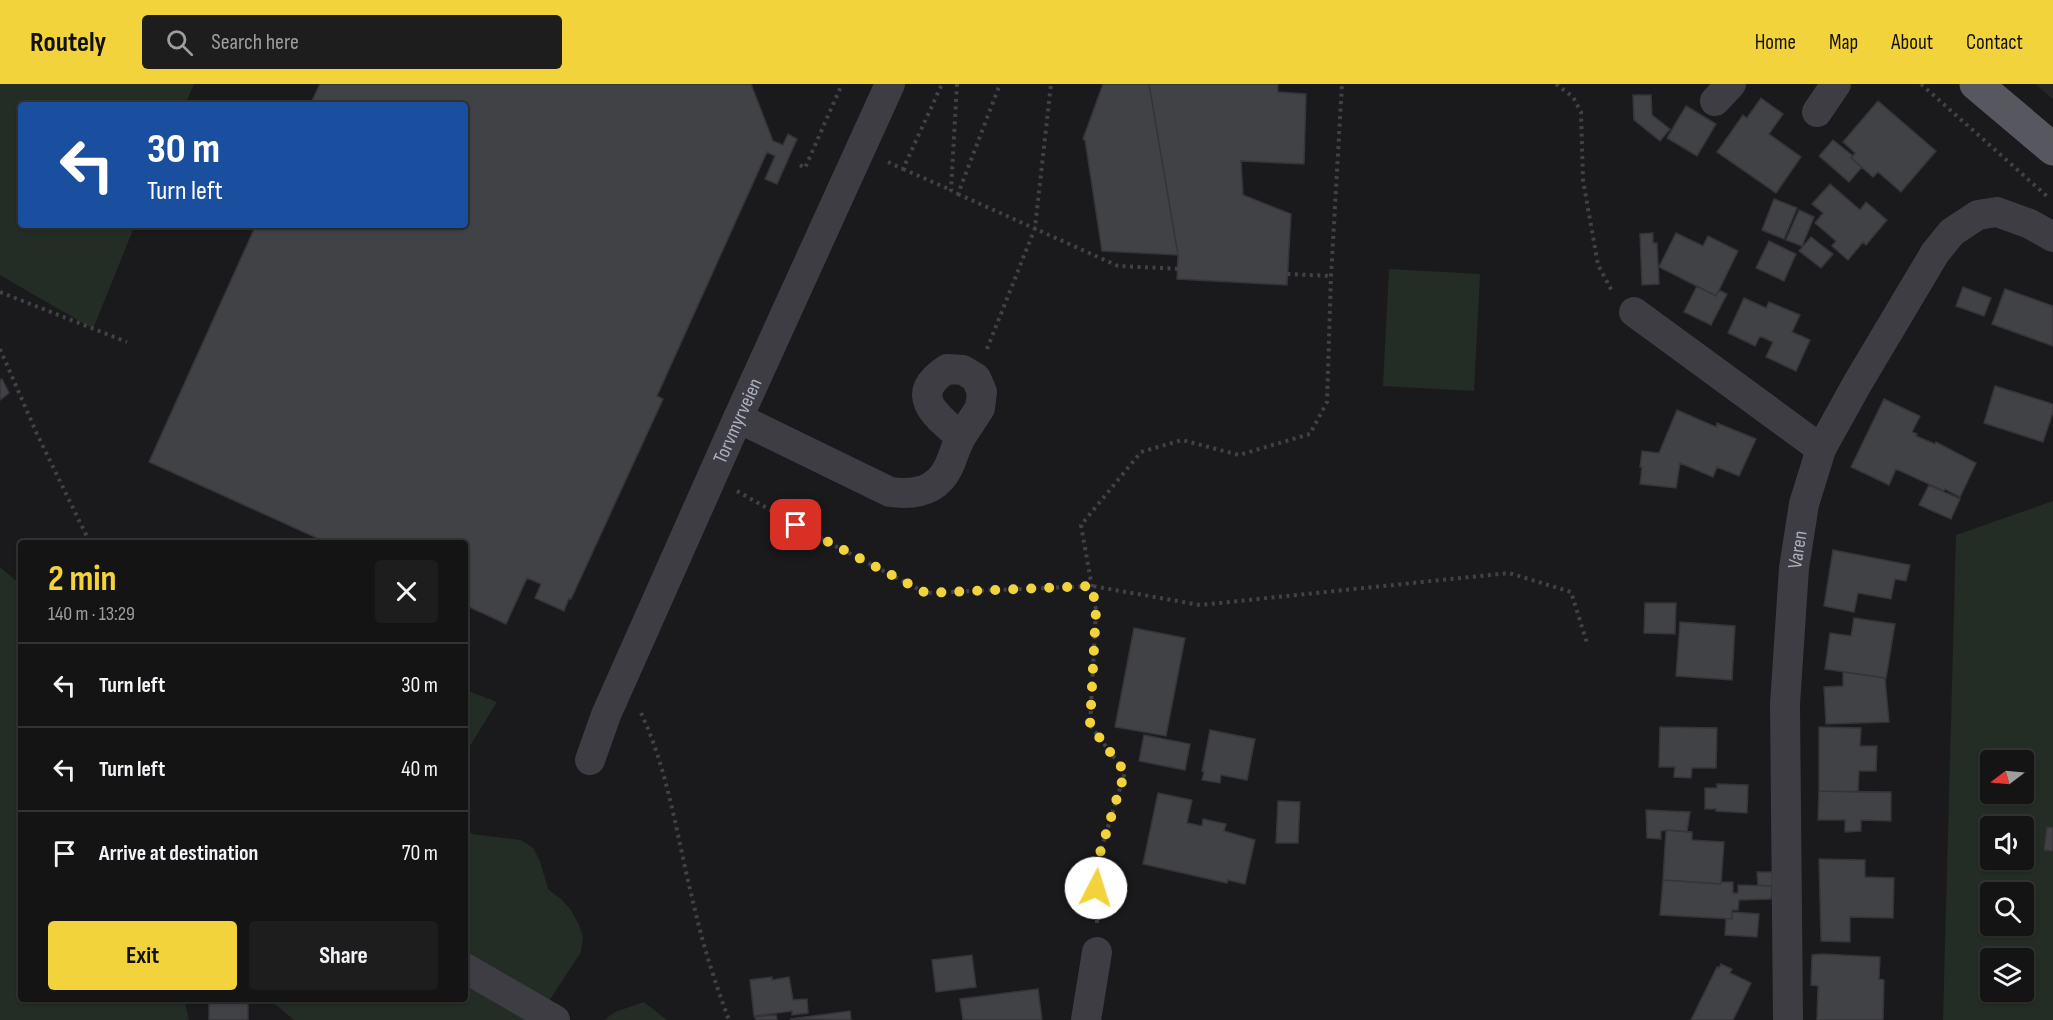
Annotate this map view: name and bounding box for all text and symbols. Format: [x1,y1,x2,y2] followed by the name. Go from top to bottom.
[142,15,562,69] search box
[30,26,106,59] text: Routely
[163,26,196,59] icon: search
[211,29,299,56] text: Search here
[1755,30,1796,55] text: Home
[1829,30,1858,55] text: Map
[1891,30,1933,55] text: About
[1966,30,2023,55] text: Contact
[147,124,220,175] text: 30 m
[48,126,126,204] icon: left
[147,175,223,207] text: Turn left
[708,374,768,467] street label: Torvmyrveien
[770,499,821,550] pin
[779,508,812,541] icon: arrive
[1783,529,1813,570] street label: Varen
[48,558,117,601] text: 2 min
[375,560,438,623] button: close
[48,602,135,626] text: 140 m · 13:29
[48,669,81,702] icon: left
[99,672,165,699] text: Turn left
[401,672,438,699] text: 30 m
[1980,750,2034,804] north arrow
[1980,750,2034,1002] map controls
[48,753,81,786] icon: left
[99,756,165,783] text: Turn left
[401,756,438,783] text: 40 m
[1980,816,2034,870] button: sound
[48,837,81,870] icon: arrive
[99,840,258,867] text: Arrive at destination
[402,840,438,867] text: 70 m
[1064,856,1128,920] position arrow
[1980,882,2034,936] button: search
[48,921,237,990] button: Exit
[249,921,438,990] button: Share
[1980,948,2034,1002] button: layers

